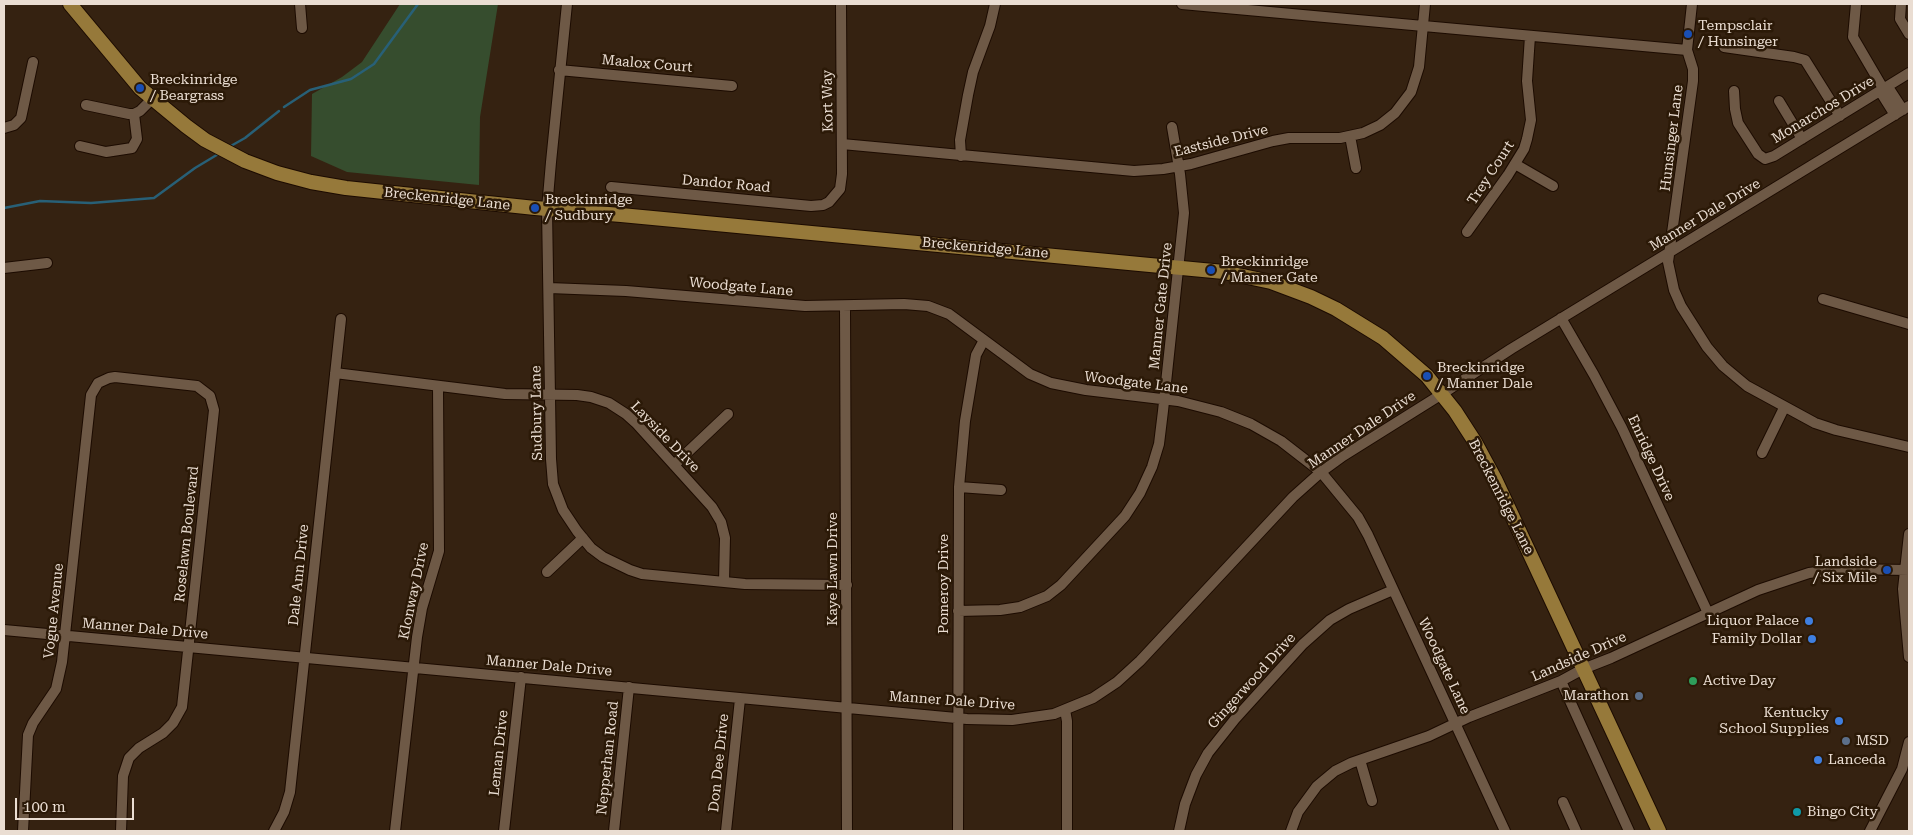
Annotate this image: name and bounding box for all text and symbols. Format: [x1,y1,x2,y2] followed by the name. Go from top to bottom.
[1698,18,1778,50] place label: Tempsclair / Hunsinger
[1682,28,1694,40] marker: Tempsclair / Hunsinger
[601,52,693,76] street label: Maalox Court
[819,70,837,132] street label: Kort Way
[150,72,237,104] place label: Breckinridge / Beargrass
[1769,73,1877,147] street label: Monarchos Drive
[134,82,146,94] marker: Breckinridge / Beargrass
[1657,84,1687,192] street label: Hunsinger Lane
[1172,121,1270,161] street label: Eastside Drive
[1464,138,1518,208] street label: Trey Court
[681,172,771,196] street label: Dandor Road
[1647,175,1763,255] street label: Manner Dale Drive
[383,184,511,214] street label: Breckenridge Lane
[545,192,632,224] place label: Breckinridge / Sudbury
[529,202,541,214] marker: Breckinridge / Sudbury
[921,234,1049,262] street label: Breckenridge Lane
[1146,242,1176,370] street label: Manner Gate Drive
[1221,254,1318,286] place label: Breckinridge / Manner Gate
[1205,264,1217,276] marker: Breckinridge / Manner Gate
[688,274,794,300] street label: Woodgate Lane
[1437,360,1533,392] place label: Breckinridge / Manner Dale
[528,365,546,461] street label: Sudbury Lane
[1083,368,1189,398] street label: Woodgate Lane
[1421,370,1433,382] marker: Breckinridge / Manner Dale
[1305,388,1419,472] street label: Manner Dale Drive
[627,398,703,476] street label: Layside Drive
[1624,412,1678,504] street label: Enridge Drive
[1465,437,1537,557] street label: Breckenridge Lane
[172,465,202,603] street label: Roselawn Boulevard
[825,512,841,626] street label: Kaye Lawn Drive
[285,523,313,627] street label: Dale Ann Drive
[936,534,952,634] street label: Pomeroy Drive
[395,541,433,641] street label: Klonway Drive
[1813,554,1877,586] place label: Landside / Six Mile
[41,563,67,659] street label: Vogue Avenue
[1881,564,1893,576] marker: Landside / Six Mile
[1707,613,1799,629] place label: Liquor Palace
[81,615,209,643] street label: Manner Dale Drive
[1414,615,1474,717] street label: Woodgate Lane
[1803,615,1815,627] marker: Liquor Palace
[1529,629,1629,685] street label: Landside Drive
[1205,630,1299,732] street label: Gingerwood Drive
[1712,631,1802,647] place label: Family Dollar
[1806,633,1818,645] marker: Family Dollar
[485,652,613,680] street label: Manner Dale Drive
[1703,673,1776,689] place label: Active Day
[1687,675,1699,687] marker: Active Day
[888,688,1016,714] street label: Manner Dale Drive
[1563,688,1629,704] place label: Marathon
[1633,690,1645,702] marker: Marathon
[594,700,622,816] street label: Nepperhan Road
[1719,705,1829,738] place label: Kentucky School Supplies
[486,709,512,797] street label: Leman Drive
[705,713,733,813] street label: Don Dee Drive
[1833,715,1845,727] marker: Kentucky School Supplies
[1856,733,1889,749] place label: MSD
[1840,735,1852,747] marker: MSD
[1828,752,1886,768] place label: Lanceda
[1812,754,1824,766] marker: Lanceda
[18,788,136,820] scale bar
[23,798,66,816] text: 100 m
[1807,804,1878,820] place label: Bingo City
[1791,806,1803,818] marker: Bingo City

